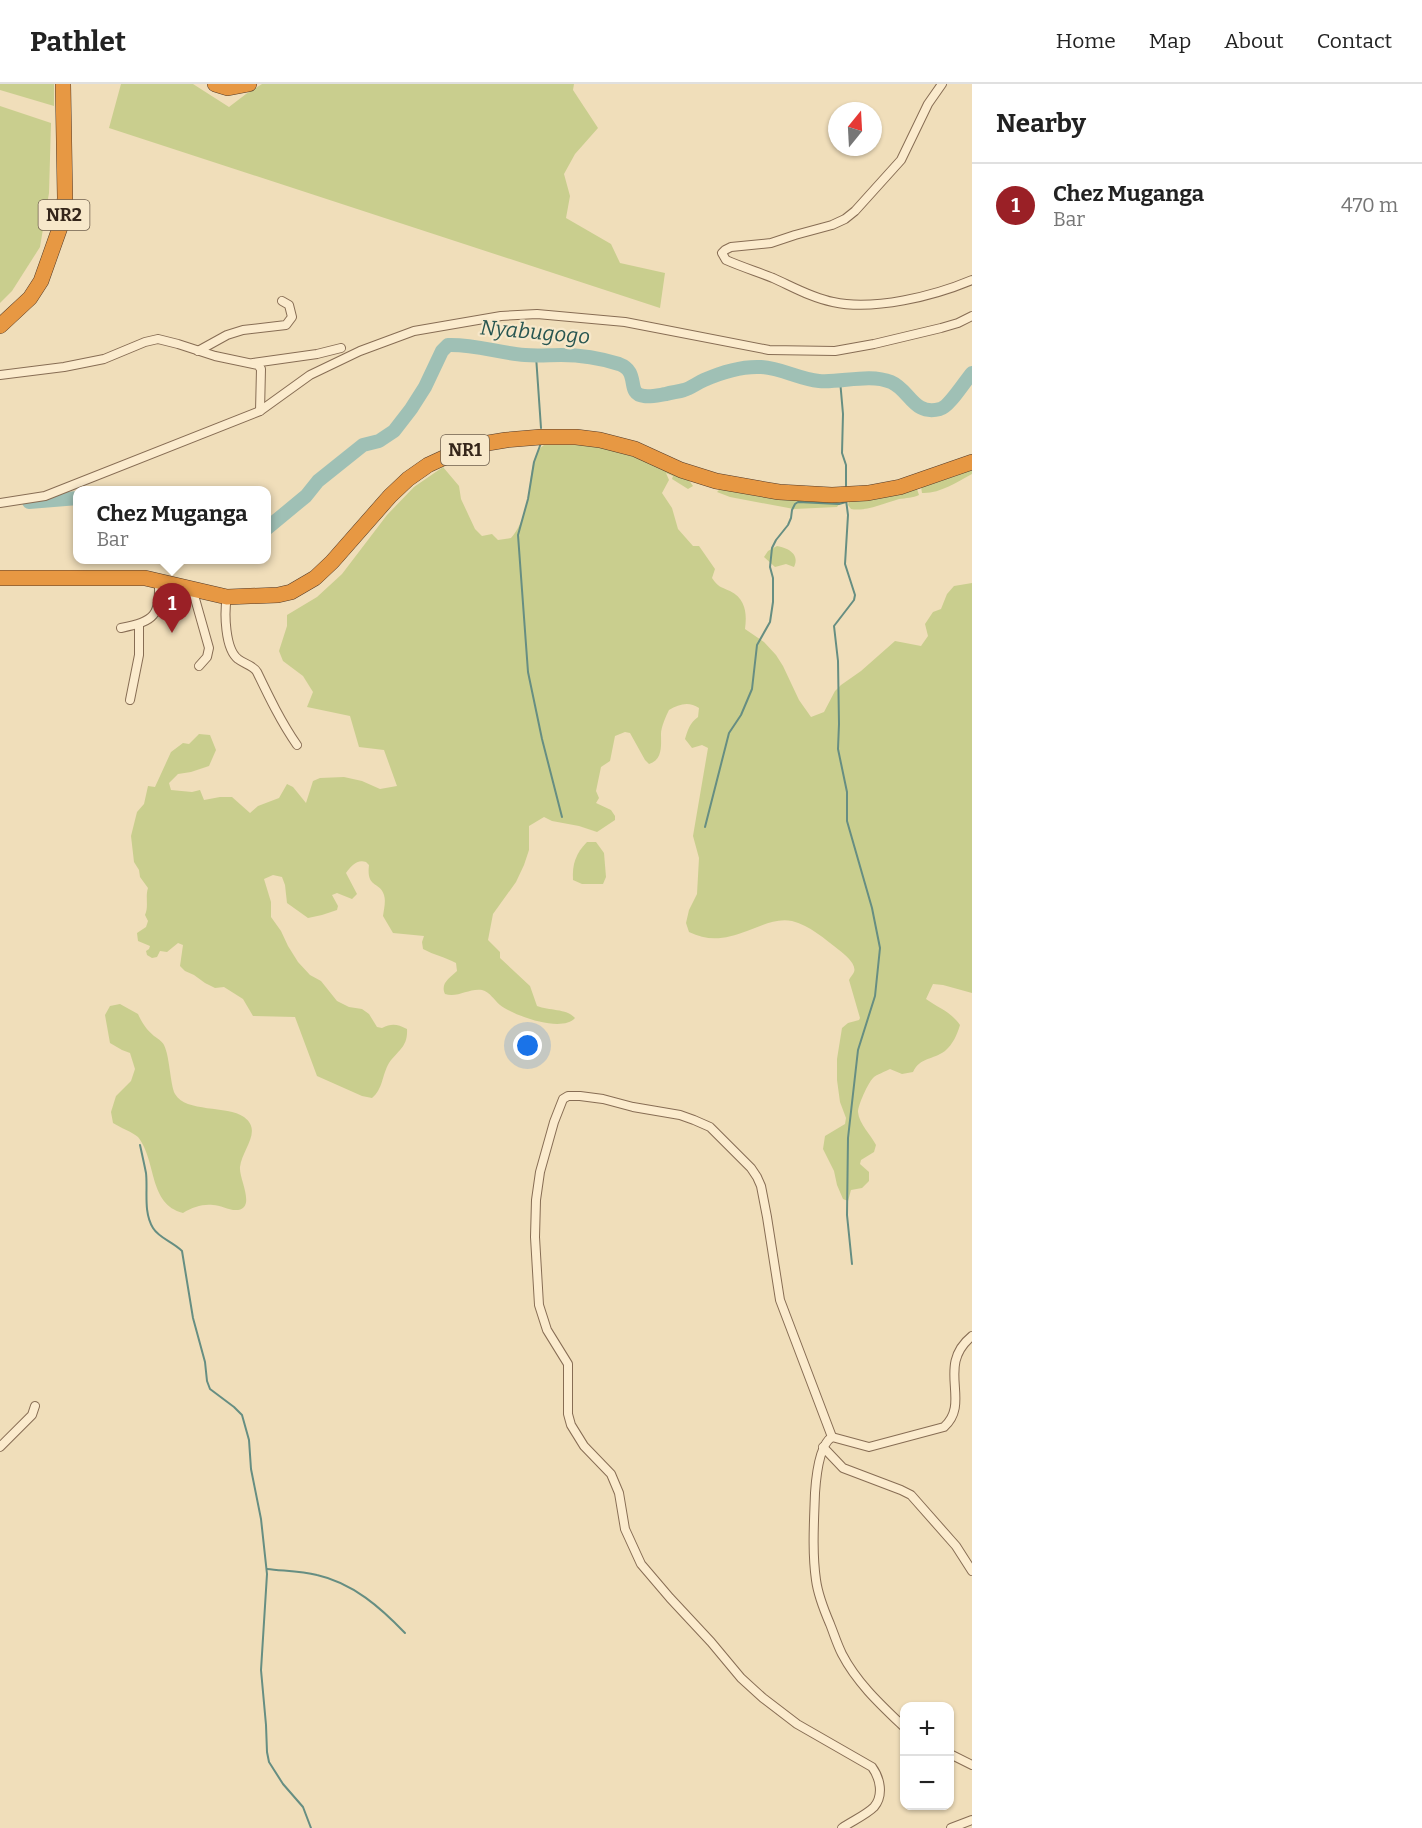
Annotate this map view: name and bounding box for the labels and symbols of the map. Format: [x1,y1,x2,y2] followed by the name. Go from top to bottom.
[828,102,882,156] north arrow
[38,200,90,230] road number: NR2
[479,314,591,350] water label: Nyabugogo
[441,435,489,465] road number: NR1
[152,584,192,633] pin: 1
[513,1031,542,1060] your location

